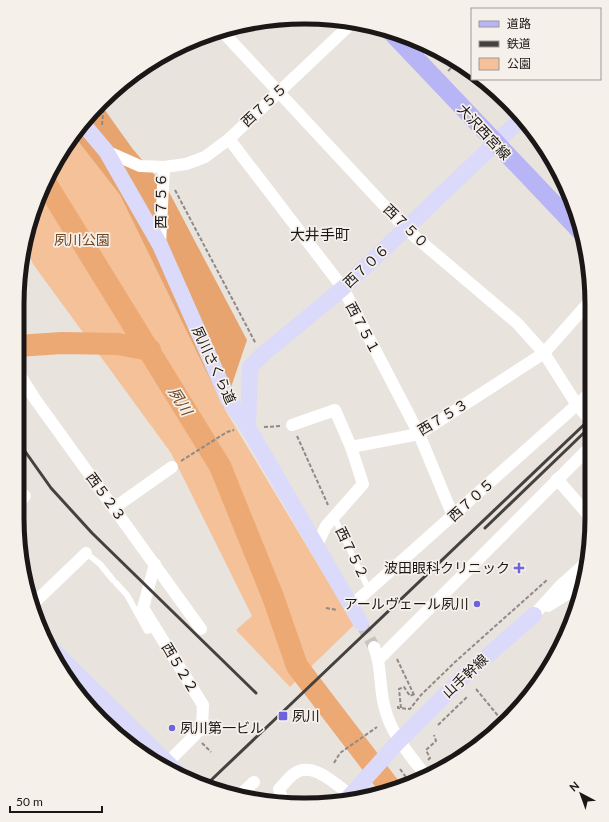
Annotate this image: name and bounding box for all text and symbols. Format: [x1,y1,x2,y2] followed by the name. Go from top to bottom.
[471,8,601,80] legend
[507,16,531,31] text: 道路
[507,36,531,51] text: 鉄道
[507,56,531,71] text: 公園
[237,79,290,130] street label: 西７５５
[454,100,514,163] street label: 大沢西宮線
[152,173,169,229] street label: 西７５６
[380,200,432,251] street label: 西７５０
[290,225,350,243] district label: 大井手町
[54,231,110,248] park label: 夙川公園
[339,240,392,291] street label: 西７０６
[343,299,384,356] street label: 西７５１
[189,323,240,406] street label: 夙川さくら道
[165,383,197,420] water label: 夙川
[414,395,471,438] street label: 西７５３
[83,469,130,524] street label: 西５２３
[444,475,497,525] street label: 西７０５
[333,524,372,582] street label: 西７５２
[384,559,510,576] place label: 波田眼科クリニック
[513,562,525,574] marker: 波田眼科クリニック
[344,595,469,612] place label: アールヴェール夙川
[472,599,482,609] marker: アールヴェール夙川
[159,639,202,696] street label: 西５２２
[438,650,491,701] street label: 山手幹線
[292,707,320,724] place label: 夙川
[277,710,289,722] marker: 夙川
[180,719,264,736] place label: 夙川第一ビル
[167,723,177,733] marker: 夙川第一ビル
[561,774,601,814] north arrow
[567,778,582,794] text: N
[10,788,102,814] scale bar
[16,794,43,809] text: 50 m

